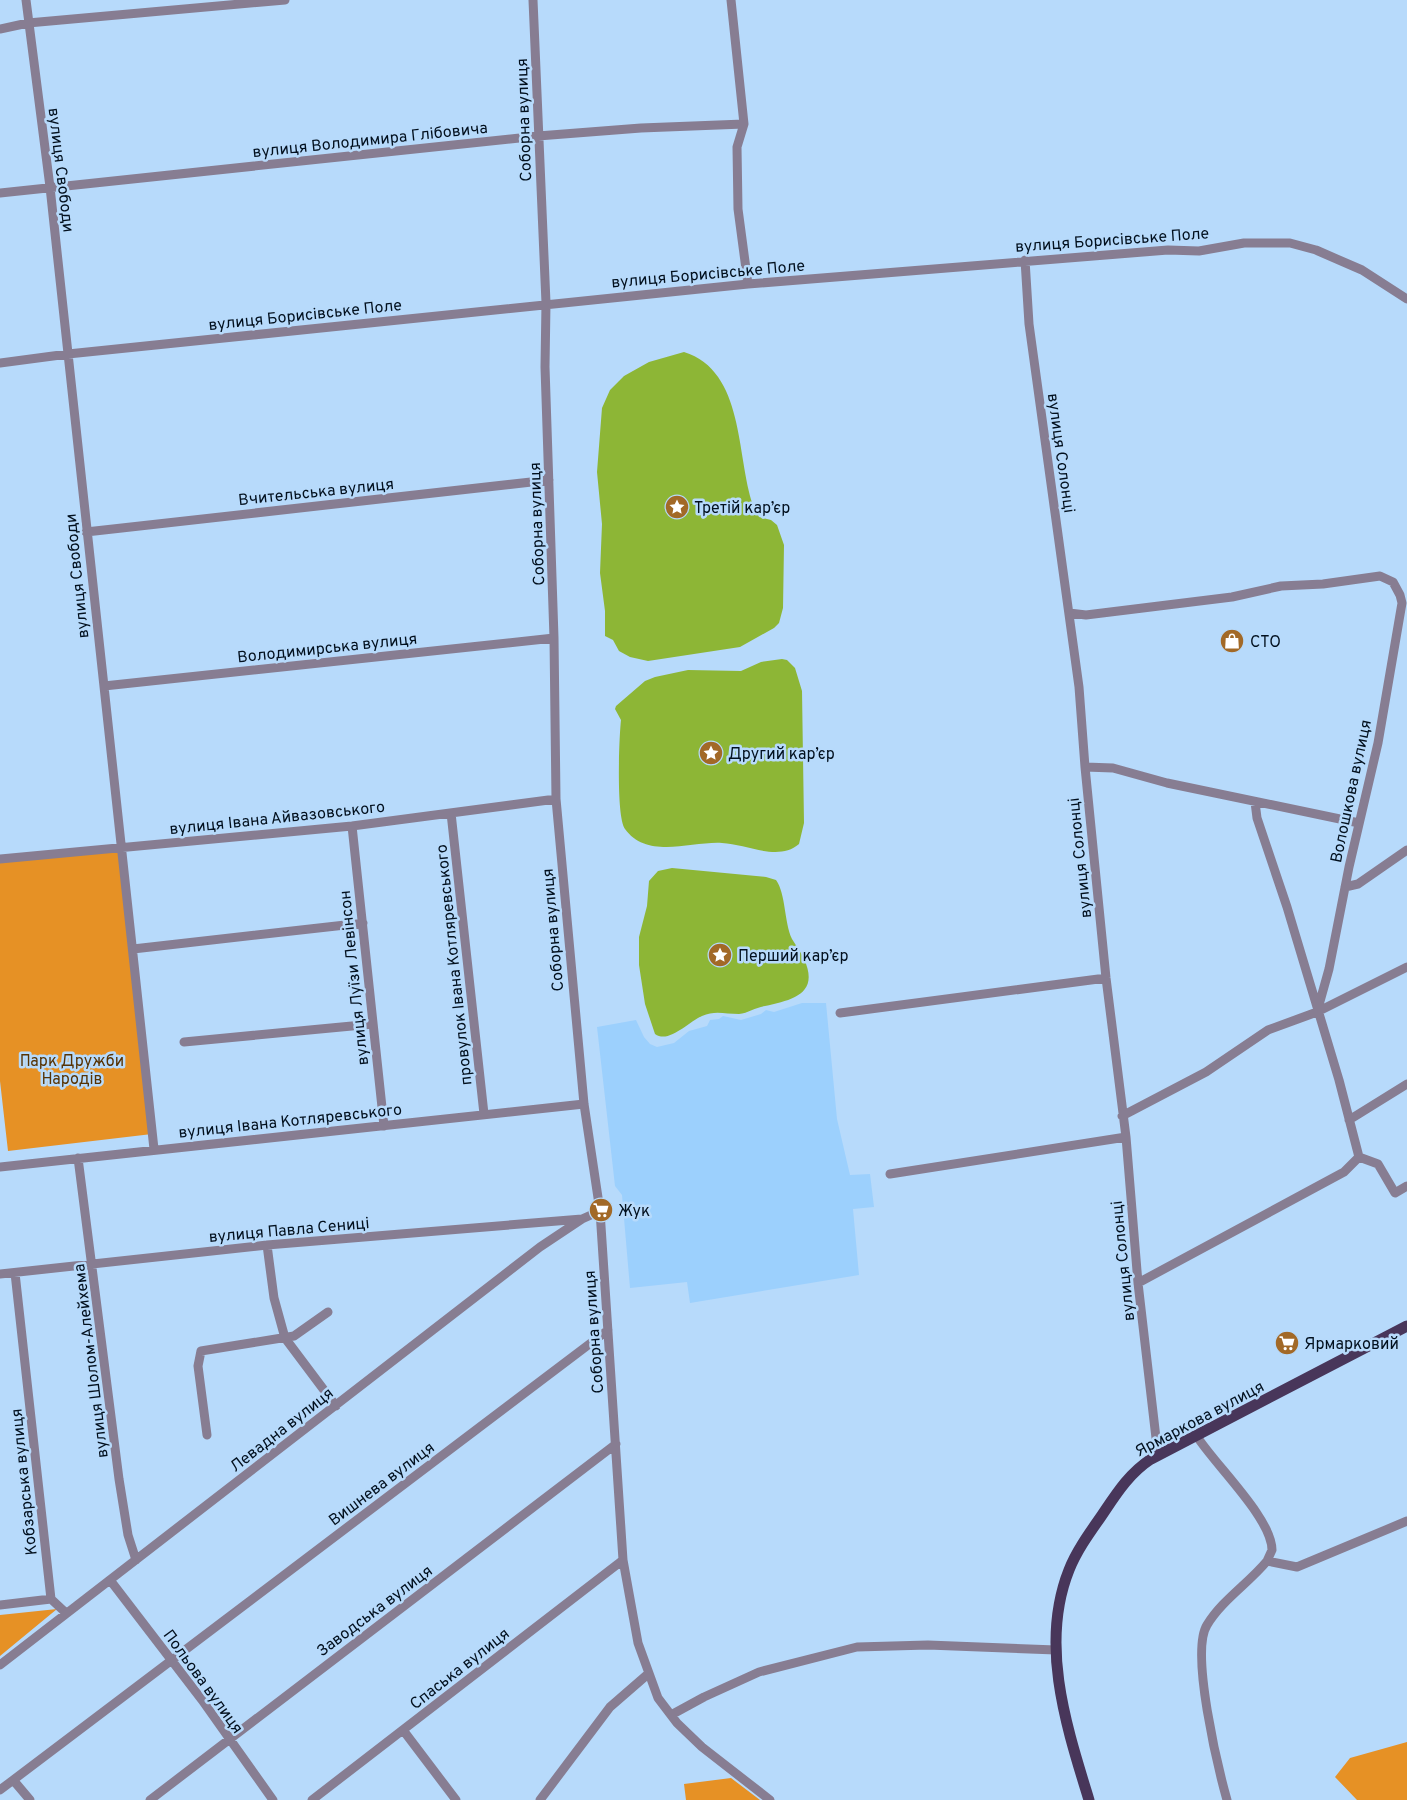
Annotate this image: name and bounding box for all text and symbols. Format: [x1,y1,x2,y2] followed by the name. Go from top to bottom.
[513,58,537,182] street label: Соборна вулиця
[42,107,78,234] street label: вулиця Свободи
[252,119,489,163] street label: вулиця Володимира Глібовича
[1014,224,1210,258] street label: вулиця Борисівське Поле
[610,257,806,293] street label: вулиця Борисівське Поле
[207,296,403,336] street label: вулиця Борисівське Поле
[1042,392,1078,514] street label: вулиця Солонці
[526,462,550,586] street label: Соборна вулиця
[237,475,395,511] street label: Вчительська вулиця
[664,494,690,520] place icon: Третій кар’єр
[694,499,790,519] place label: Третій кар’єр
[61,512,94,639] street label: вулиця Свободи
[1219,628,1245,654] shop icon: СТО
[236,630,418,668] street label: Володимирська вулиця
[1250,633,1281,653] place label: СТО
[1327,718,1377,865] street label: Волошкова вулиця
[698,740,724,766] place icon: Другий кар’єр
[728,745,835,765] place label: Другий кар’єр
[1065,797,1097,919] street label: вулиця Солонці
[168,798,386,840] street label: вулиця Івана Айвазовського
[432,843,478,1086] street label: провулок Івана Котляревського
[539,867,569,992] street label: Соборна вулиця
[336,889,374,1066] street label: вулиця Луїзи Левінсон
[707,942,733,968] place icon: Перший кар’єр
[738,947,849,967] place label: Перший кар’єр
[20,1052,124,1090] park label: Парк Дружби Народів
[178,1100,403,1144] street label: вулиця Івана Котляревського
[588,1197,614,1223] supermarket icon: Жук
[1108,1200,1140,1322] street label: вулиця Солонці
[618,1202,650,1222] place label: Жук
[208,1214,370,1248] street label: вулиця Павла Сениці
[70,1263,114,1459] street label: вулиця Шолом-Алейхема
[581,1270,609,1394] street label: Соборна вулиця
[1274,1330,1300,1356] supermarket icon: Ярмарковий
[1304,1335,1399,1355] place label: Ярмарковий
[1132,1377,1268,1462] street label: Ярмаркова вулиця
[226,1384,338,1477] street label: Левадна вулиця
[7,1407,43,1556] street label: Кобзарська вулиця
[325,1438,439,1531] street label: Вишнева вулиця
[313,1561,437,1662] street label: Заводська вулиця
[406,1624,514,1715] street label: Спаська вулиця
[158,1626,247,1738] street label: Польова вулиця

